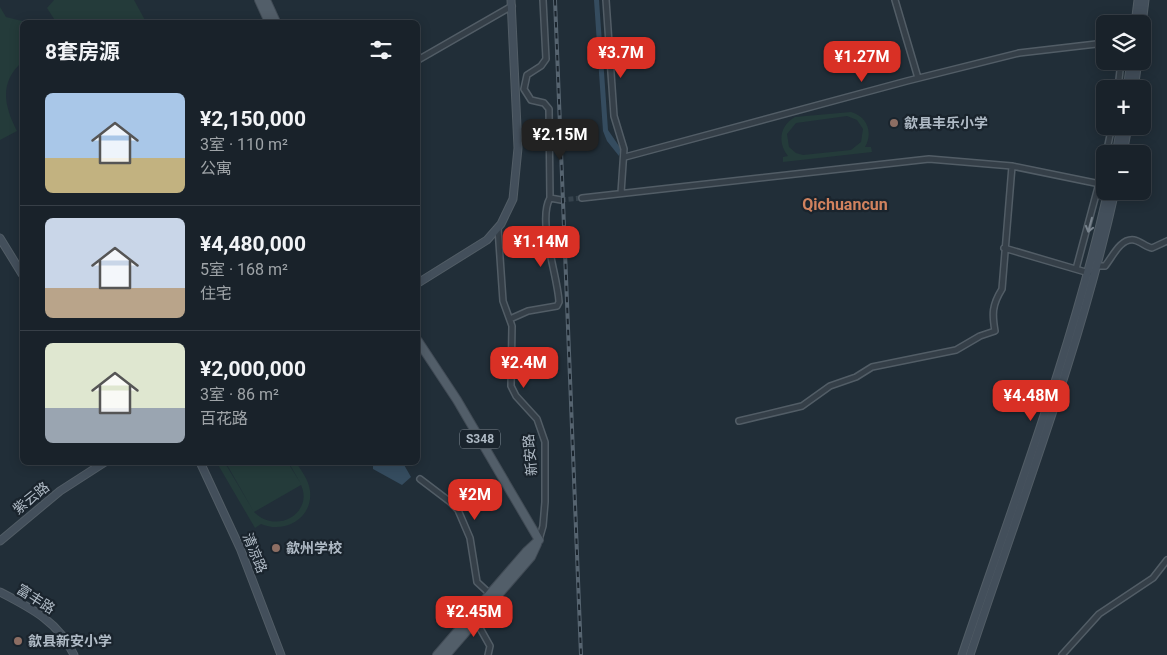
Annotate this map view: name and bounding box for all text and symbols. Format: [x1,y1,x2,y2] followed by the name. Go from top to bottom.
[1096,15,1151,200] map controls
[1096,15,1151,70] button: layers
[367,36,395,64] icon: filters
[586,36,656,79] pin: ¥3.7M
[45,40,120,64] text: 8套房源
[821,41,903,83] pin: ¥1.27M
[598,43,644,62] text: ¥3.7M
[835,47,889,66] text: ¥1.27M
[1096,80,1151,135] button: +
[200,107,306,131] text: ¥2,150,000
[85,113,145,173] icon: home
[904,115,988,131] place label: 歙县丰乐小学
[888,117,900,129] marker: 歙县丰乐小学
[519,119,601,161] pin: ¥2.15M
[533,125,587,144] text: ¥2.15M
[200,135,288,154] text: 3室 · 110 m²
[1096,145,1151,200] button: −
[200,159,232,178] text: 公寓
[802,195,888,214] district label: Qichuancun
[1084,217,1094,233] one-way arrow
[500,226,582,268] pin: ¥1.14M
[200,232,306,256] text: ¥4,480,000
[514,232,568,251] text: ¥1.14M
[85,238,145,298] icon: home
[200,260,288,279] text: 5室 · 168 m²
[200,284,232,303] text: 住宅
[489,346,559,389] pin: ¥2.4M
[501,353,547,372] text: ¥2.4M
[200,357,306,381] text: ¥2,000,000
[85,363,145,423] icon: home
[990,380,1072,422] pin: ¥4.48M
[200,385,279,404] text: 3室 · 86 m²
[1004,386,1058,405] text: ¥4.48M
[200,409,248,428] text: 百花路
[460,429,500,448] road number: S348
[520,433,540,477] street label: 新安路
[451,478,499,521] pin: ¥2M
[10,479,52,517] street label: 紫云路
[459,485,491,504] text: ¥2M
[240,531,270,575] street label: 清凉路
[286,540,342,556] place label: 歙州学校
[270,542,282,554] marker: 歙州学校
[14,581,58,617] street label: 富丰路
[433,596,515,638] pin: ¥2.45M
[447,602,501,621] text: ¥2.45M
[28,633,112,649] place label: 歙县新安小学
[12,635,24,647] marker: 歙县新安小学

